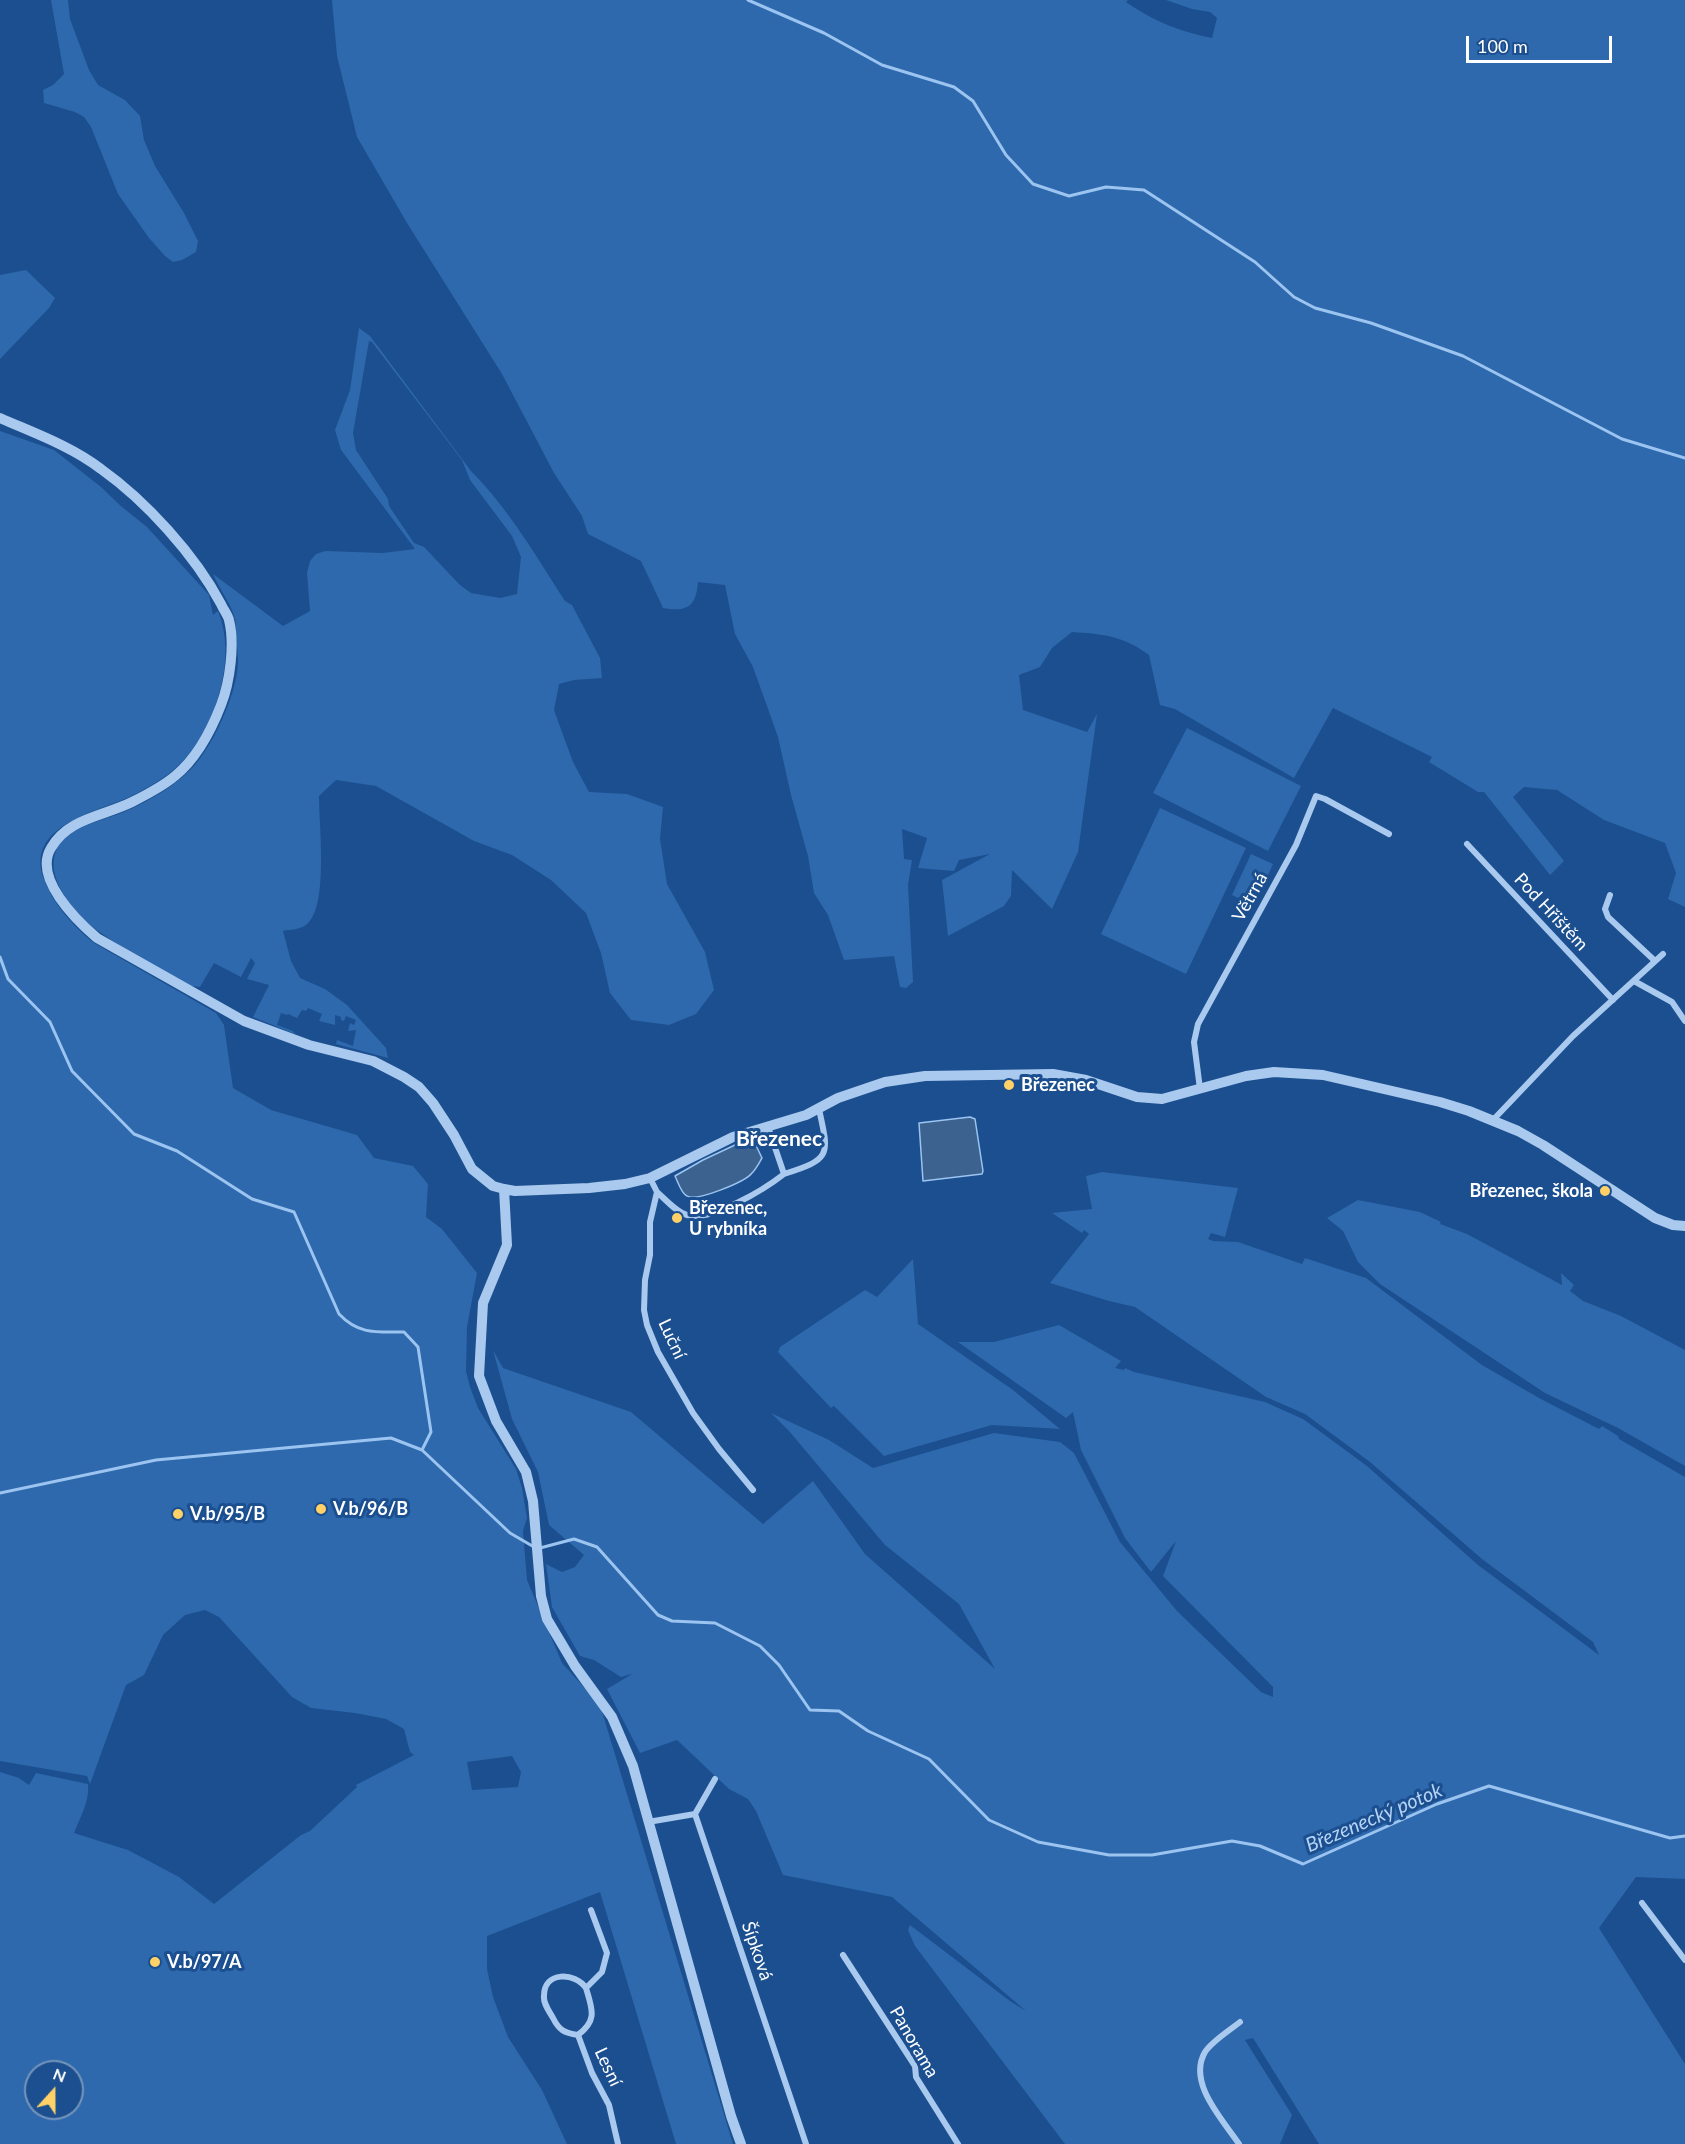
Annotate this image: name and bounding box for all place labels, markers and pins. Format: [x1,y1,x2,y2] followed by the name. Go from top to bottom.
[1021,1074,1095,1096] place label: Březenec
[1002,1078,1016,1092] marker: Březenec
[1469,1180,1593,1202] place label: Březenec, škola
[1598,1184,1612,1198] marker: Březenec, škola
[689,1197,767,1240] place label: Březenec, U rybníka
[670,1211,684,1225] marker: Březenec, U rybníka
[333,1498,408,1520] place label: V.b/96/B
[314,1502,328,1516] marker: V.b/96/B
[190,1503,265,1525] place label: V.b/95/B
[171,1507,185,1521] marker: V.b/95/B
[167,1951,242,1973] place label: V.b/97/A
[148,1955,162,1969] marker: V.b/97/A

